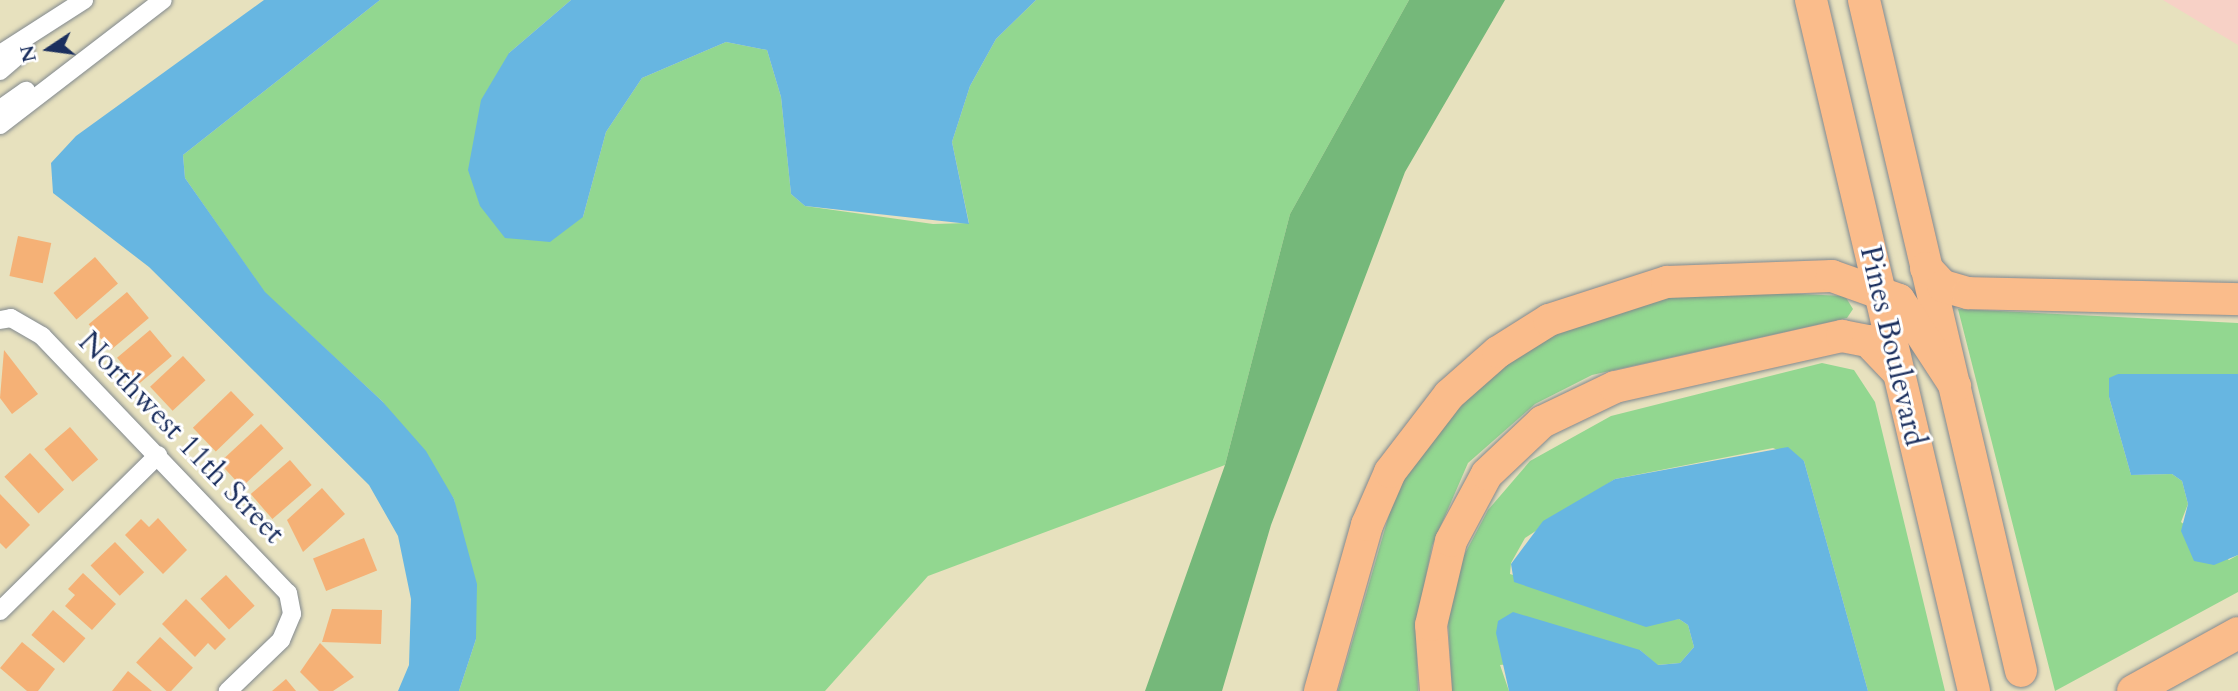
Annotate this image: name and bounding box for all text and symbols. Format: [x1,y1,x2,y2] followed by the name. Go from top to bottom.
[14,14,84,84] north arrow
[14,43,43,65] text: N
[1851,242,1933,450] street label: Pines Boulevard
[71,324,291,552] street label: Northwest 11th Street

